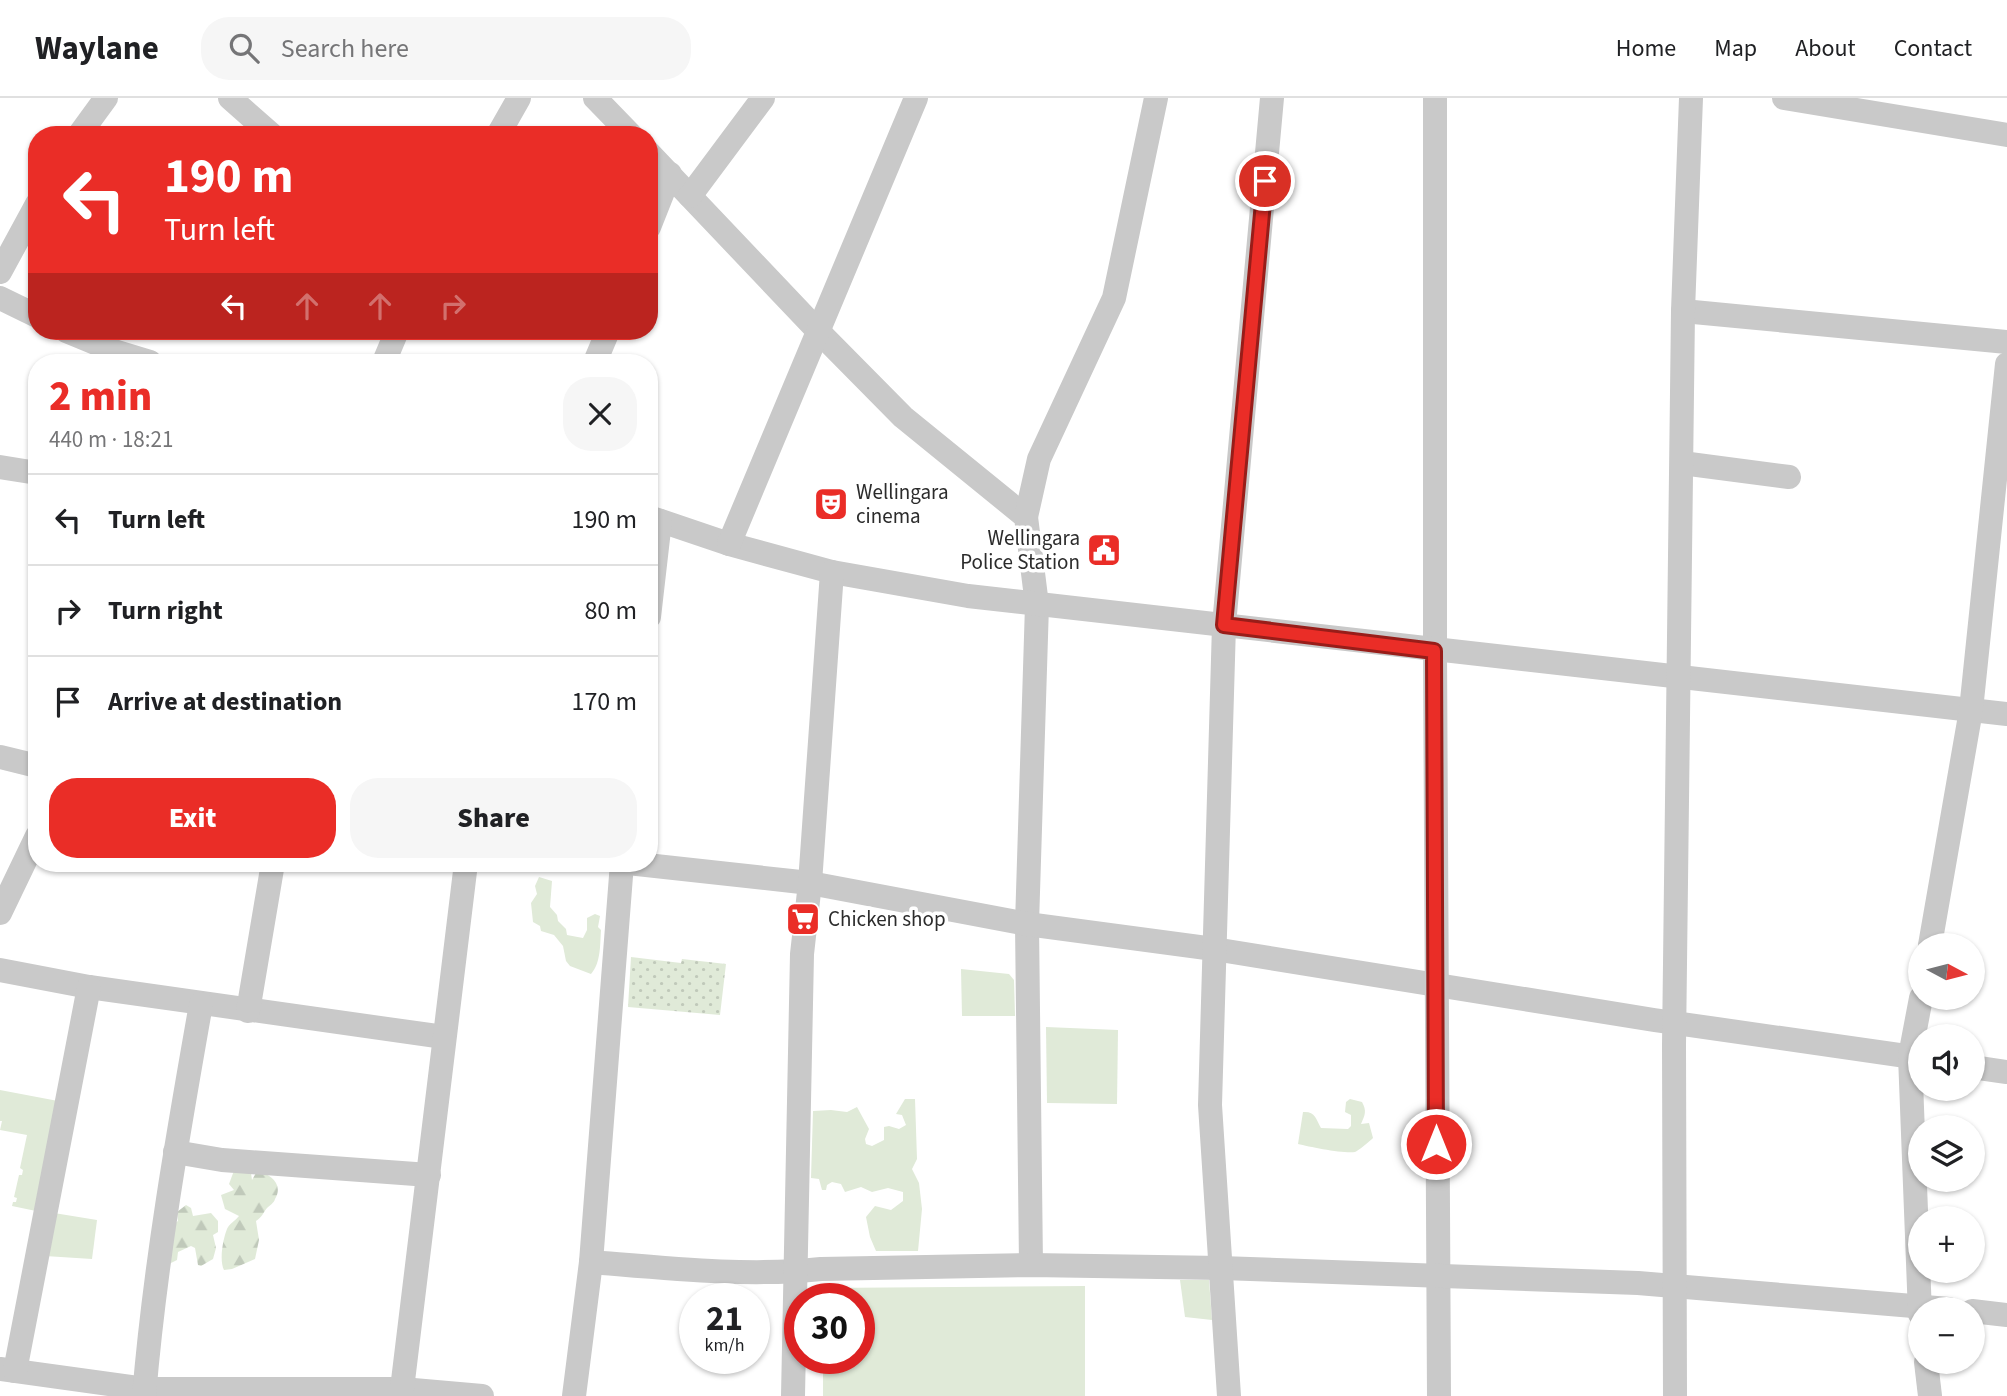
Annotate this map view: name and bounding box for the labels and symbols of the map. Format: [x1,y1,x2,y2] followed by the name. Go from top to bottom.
[1235,151,1295,211] pin
[856,477,949,531] place label: Wellingara cinema
[812,485,850,523] theatre icon: Wellingara cinema
[960,523,1080,577] place label: Wellingara Police Station
[1085,531,1123,569] public building icon: Wellingara Police Station
[784,900,822,938] supermarket icon: Chicken shop
[828,904,946,934] place label: Chicken shop
[1908,933,1984,1010] north arrow
[1399,1107,1473,1181] position arrow
[784,1283,875,1374] speed limit sign: 30

